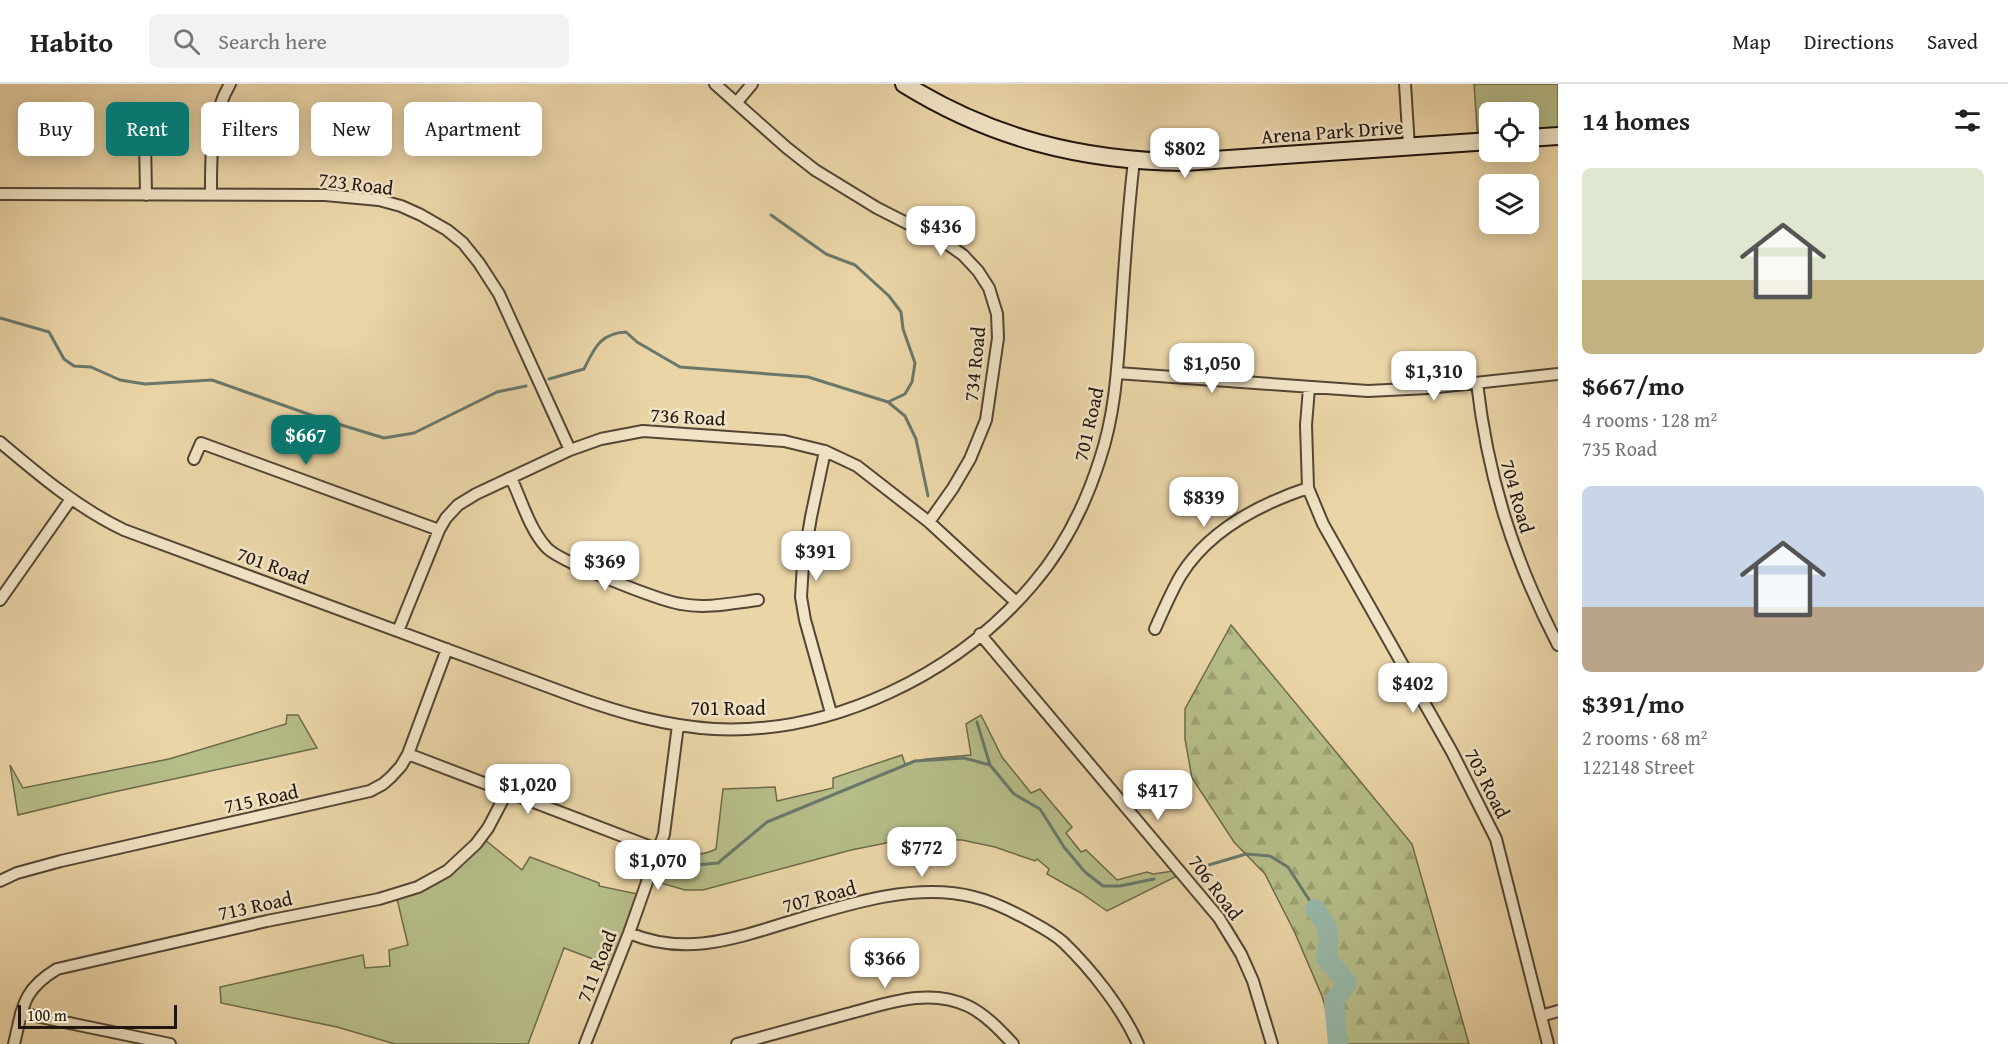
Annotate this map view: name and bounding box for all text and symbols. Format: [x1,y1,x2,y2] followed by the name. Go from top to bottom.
[149,14,569,68] search box
[30,21,113,62] text: Habito
[170,25,203,58] icon: search
[218,25,327,57] text: Search here
[1732,26,1771,57] text: Map
[1804,26,1894,57] text: Directions
[1927,26,1978,57] text: Saved
[1582,101,1690,140] text: 14 homes
[18,102,94,156] chip: Buy
[106,102,189,156] chip: Rent
[201,102,299,156] chip: Filters
[311,102,392,156] chip: New
[404,102,542,156] chip: Apartment
[1479,102,1539,234] map controls
[1479,102,1539,162] button: locate
[1951,104,1984,137] icon: filters
[1260,112,1404,150] street label: Arena Park Drive
[1149,128,1221,179] pin: $802
[1164,133,1206,162] text: $802
[317,164,395,202] street label: 723 Road
[1479,174,1539,234] button: layers
[905,206,977,257] pin: $436
[1729,207,1837,315] icon: home
[920,211,962,240] text: $436
[956,325,992,403] street label: 734 Road
[1163,343,1261,394] pin: $1,050
[1183,348,1241,377] text: $1,050
[1385,351,1483,402] pin: $1,310
[1405,356,1463,385] text: $1,310
[1582,366,1684,405] text: $667/mo
[1065,384,1111,464] street label: 701 Road
[650,400,727,432] street label: 736 Road
[1582,405,1717,434] text: 4 rooms · 128 m²
[270,415,342,466] pin: $667
[285,420,327,449] text: $667
[1582,434,1657,463] text: 735 Road
[1494,456,1542,536] street label: 704 Road
[1168,477,1240,528] pin: $839
[1183,482,1225,511] text: $839
[1729,525,1837,633] icon: home
[780,531,852,582] pin: $391
[795,536,837,565] text: $391
[233,539,314,592] street label: 701 Road
[569,541,641,592] pin: $369
[584,546,626,575] text: $369
[1377,663,1449,714] pin: $402
[1392,668,1434,697] text: $402
[1582,684,1684,723] text: $391/mo
[690,693,766,722] street label: 701 Road
[1582,723,1708,752] text: 2 rooms · 68 m²
[1458,743,1518,823] street label: 703 Road
[1582,752,1695,781] text: 122148 Street
[479,764,577,815] pin: $1,020
[499,769,557,798] text: $1,020
[1122,770,1194,821] pin: $417
[1137,775,1179,804] text: $417
[221,776,301,820] street label: 715 Road
[886,827,958,878] pin: $772
[901,832,943,861] text: $772
[609,840,707,891] pin: $1,070
[629,845,687,874] text: $1,070
[1182,848,1250,926] street label: 706 Road
[779,872,859,920] street label: 707 Road
[215,883,295,927] street label: 713 Road
[568,925,624,1006] street label: 711 Road
[849,938,921,989] pin: $366
[864,943,906,972] text: $366
[18,1002,177,1030] scale bar
[27,1003,67,1027] text: 100 m

